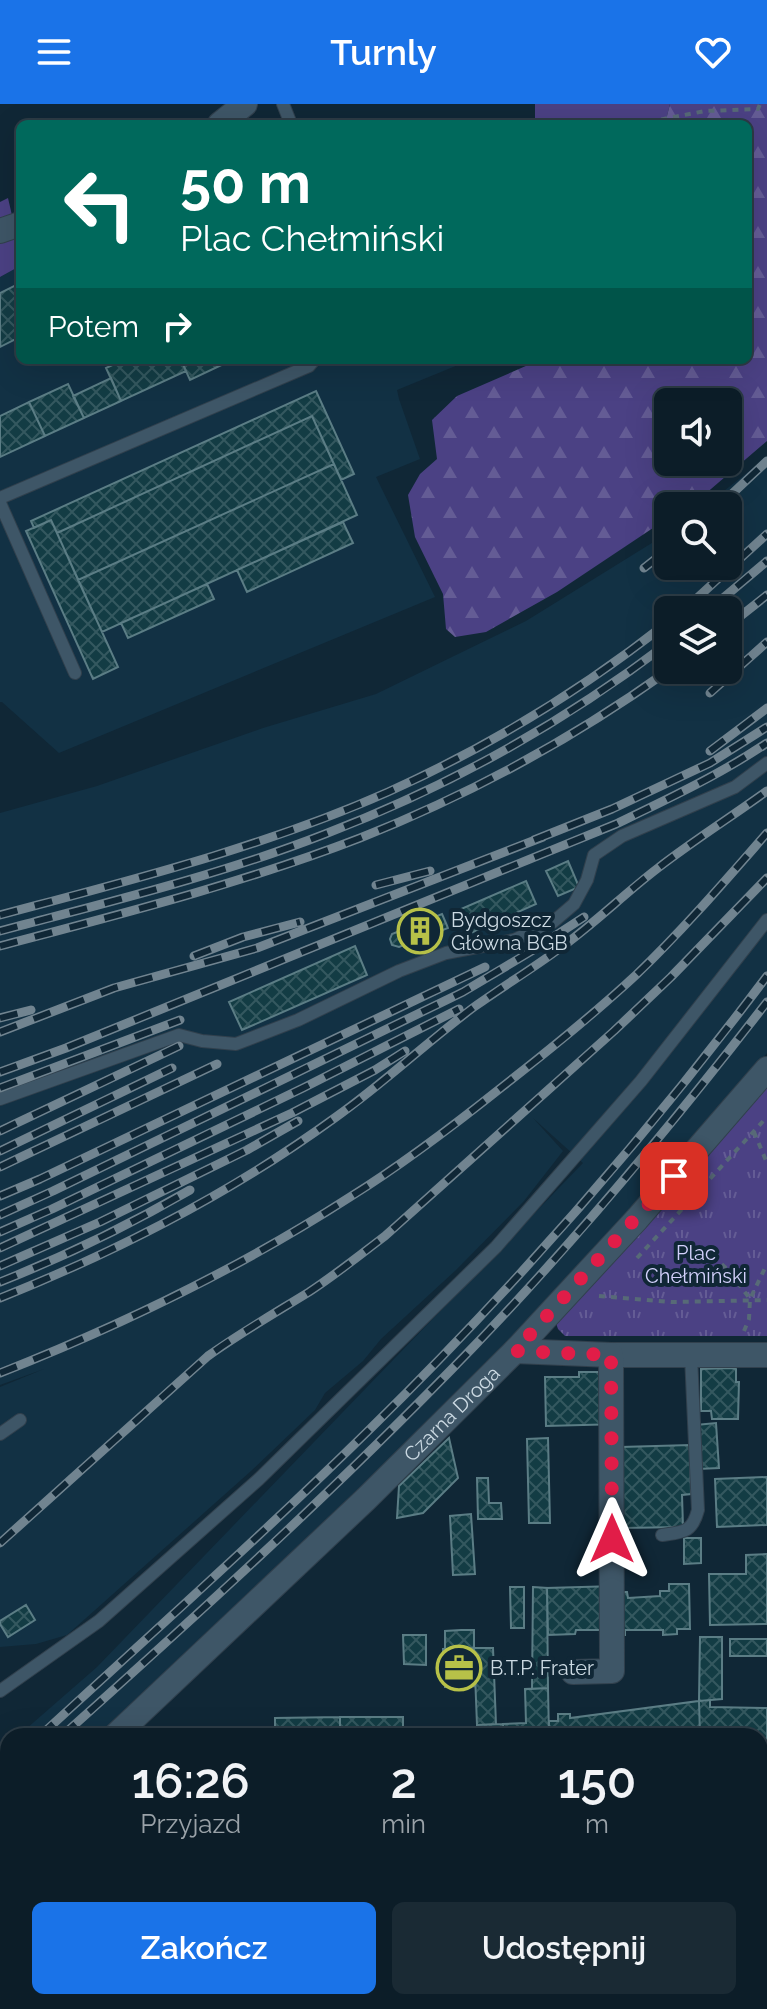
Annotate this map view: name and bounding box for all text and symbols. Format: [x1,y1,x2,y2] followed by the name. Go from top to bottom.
[32,30,76,74] icon: menu
[691,30,735,74] icon: heart
[330,31,437,73] text: Turnly
[180,150,311,216] text: 50 m
[48,152,152,256] icon: left
[180,217,444,259] text: Plac Chełmiński
[155,304,199,348] icon: right
[48,309,139,344] text: Potem
[654,388,742,684] map controls
[654,388,742,476] button: sound
[654,492,742,580] button: search
[654,596,742,684] button: layers
[396,907,444,955] building icon: Bydgoszcz Główna BGB
[451,908,568,955] place label: Bydgoszcz Główna BGB
[640,1142,708,1210] pin
[652,1154,696,1198] icon: arrive
[645,1241,747,1288] park label: Plac Chełmiński
[399,1361,505,1467] street label: Czarna Droga
[570,1497,654,1581] position arrow
[435,1644,483,1692] office icon: B.T.P. Frater
[490,1656,594,1680] place label: B.T.P. Frater
[132,1753,250,1809] text: 16:26
[391,1753,417,1809] text: 2
[558,1753,636,1809] text: 150
[140,1809,241,1839] text: Przyjazd
[381,1809,426,1839] text: min
[585,1809,609,1839] text: m
[32,1902,376,1994] button: Zakończ
[392,1902,736,1994] button: Udostępnij

